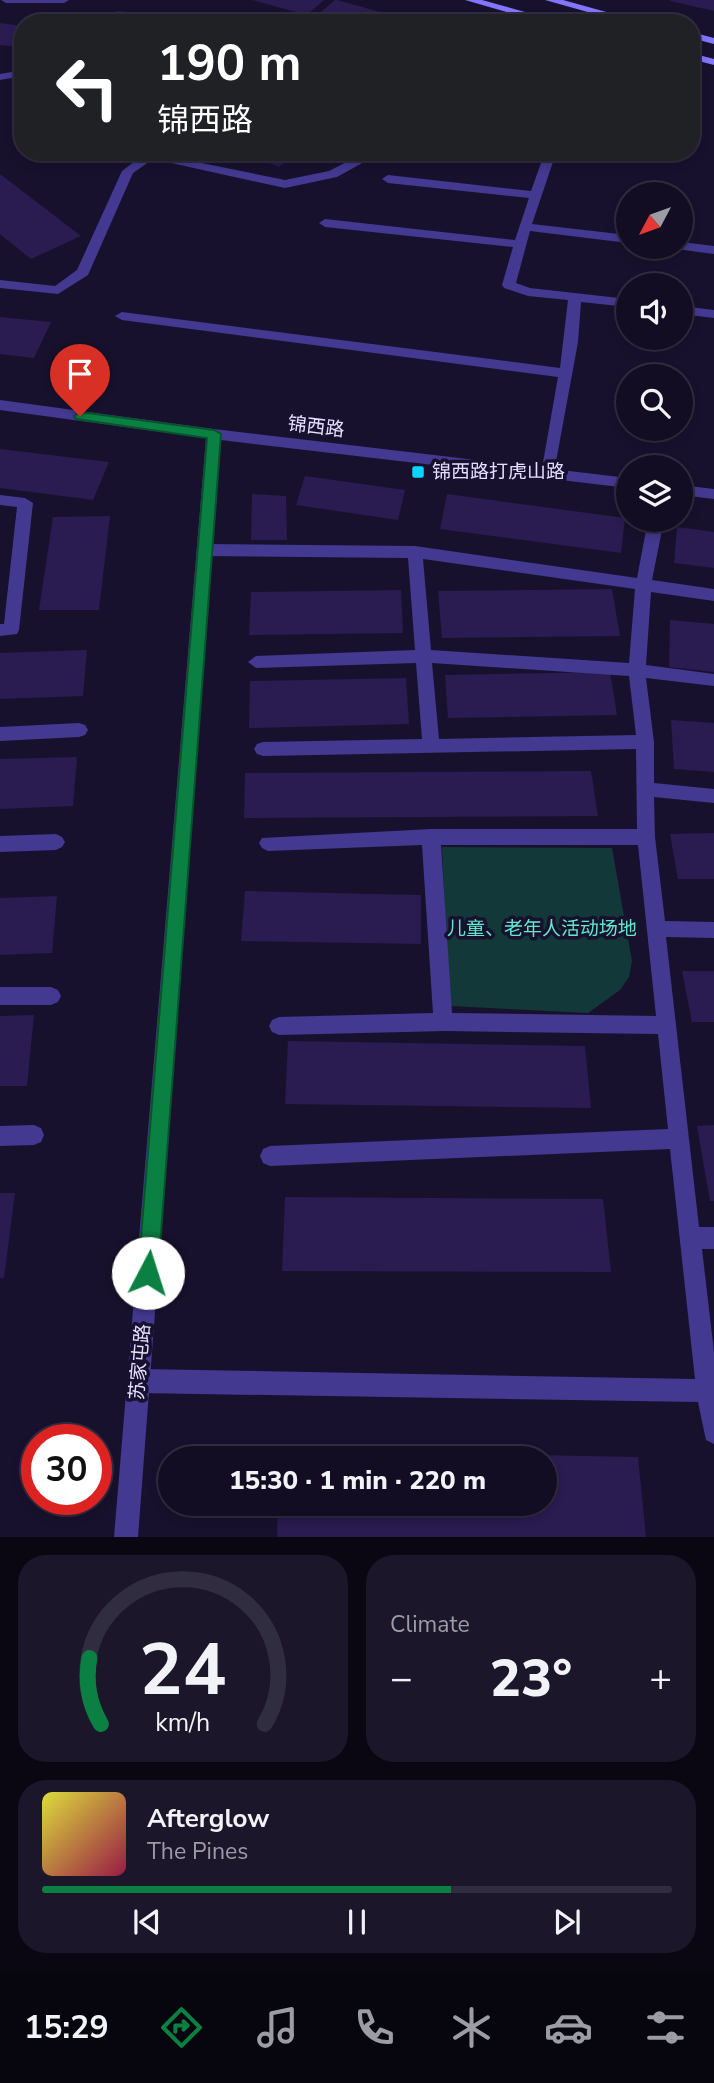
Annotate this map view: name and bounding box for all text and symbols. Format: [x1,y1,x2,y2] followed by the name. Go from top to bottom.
[157,30,301,97] text: 190 m
[42,42,133,133] icon: left
[157,99,253,142] text: 锦西路
[616,182,693,259] north arrow
[616,182,693,532] map controls
[616,273,693,350] button: sound
[50,344,110,416] pin
[61,355,99,393] icon: arrive
[616,364,693,441] button: search
[286,411,346,443] street label: 锦西路
[616,455,693,532] button: layers
[432,459,565,485] place label: 锦西路打虎山路
[410,464,426,480] marker: 锦西路打虎山路
[447,916,637,942] park label: 儿童、老年人活动场地
[111,1236,185,1310] position arrow
[124,1323,156,1401] street label: 苏家屯路
[21,1424,112,1515] speed limit sign: 30
[229,1463,486,1498] text: 15:30 · 1 min · 220 m
[390,1609,470,1640] text: Climate
[139,1621,227,1721] text: 24
[490,1643,572,1714] text: 23°
[390,1653,413,1704] text: −
[649,1653,672,1704] text: +
[155,1706,211,1740] text: km/h
[147,1801,270,1836] text: Afterglow
[147,1836,248,1867] text: The Pines
[128,1903,166,1941] icon: previous
[338,1903,376,1941] icon: pause
[548,1903,586,1941] icon: next
[157,2003,206,2052] icon: directions
[253,2003,302,2052] icon: music
[350,2003,399,2052] icon: phone
[447,2003,496,2052] icon: climate
[544,2003,593,2052] icon: car
[641,2003,690,2052] icon: filters
[24,2006,109,2049] text: 15:29

